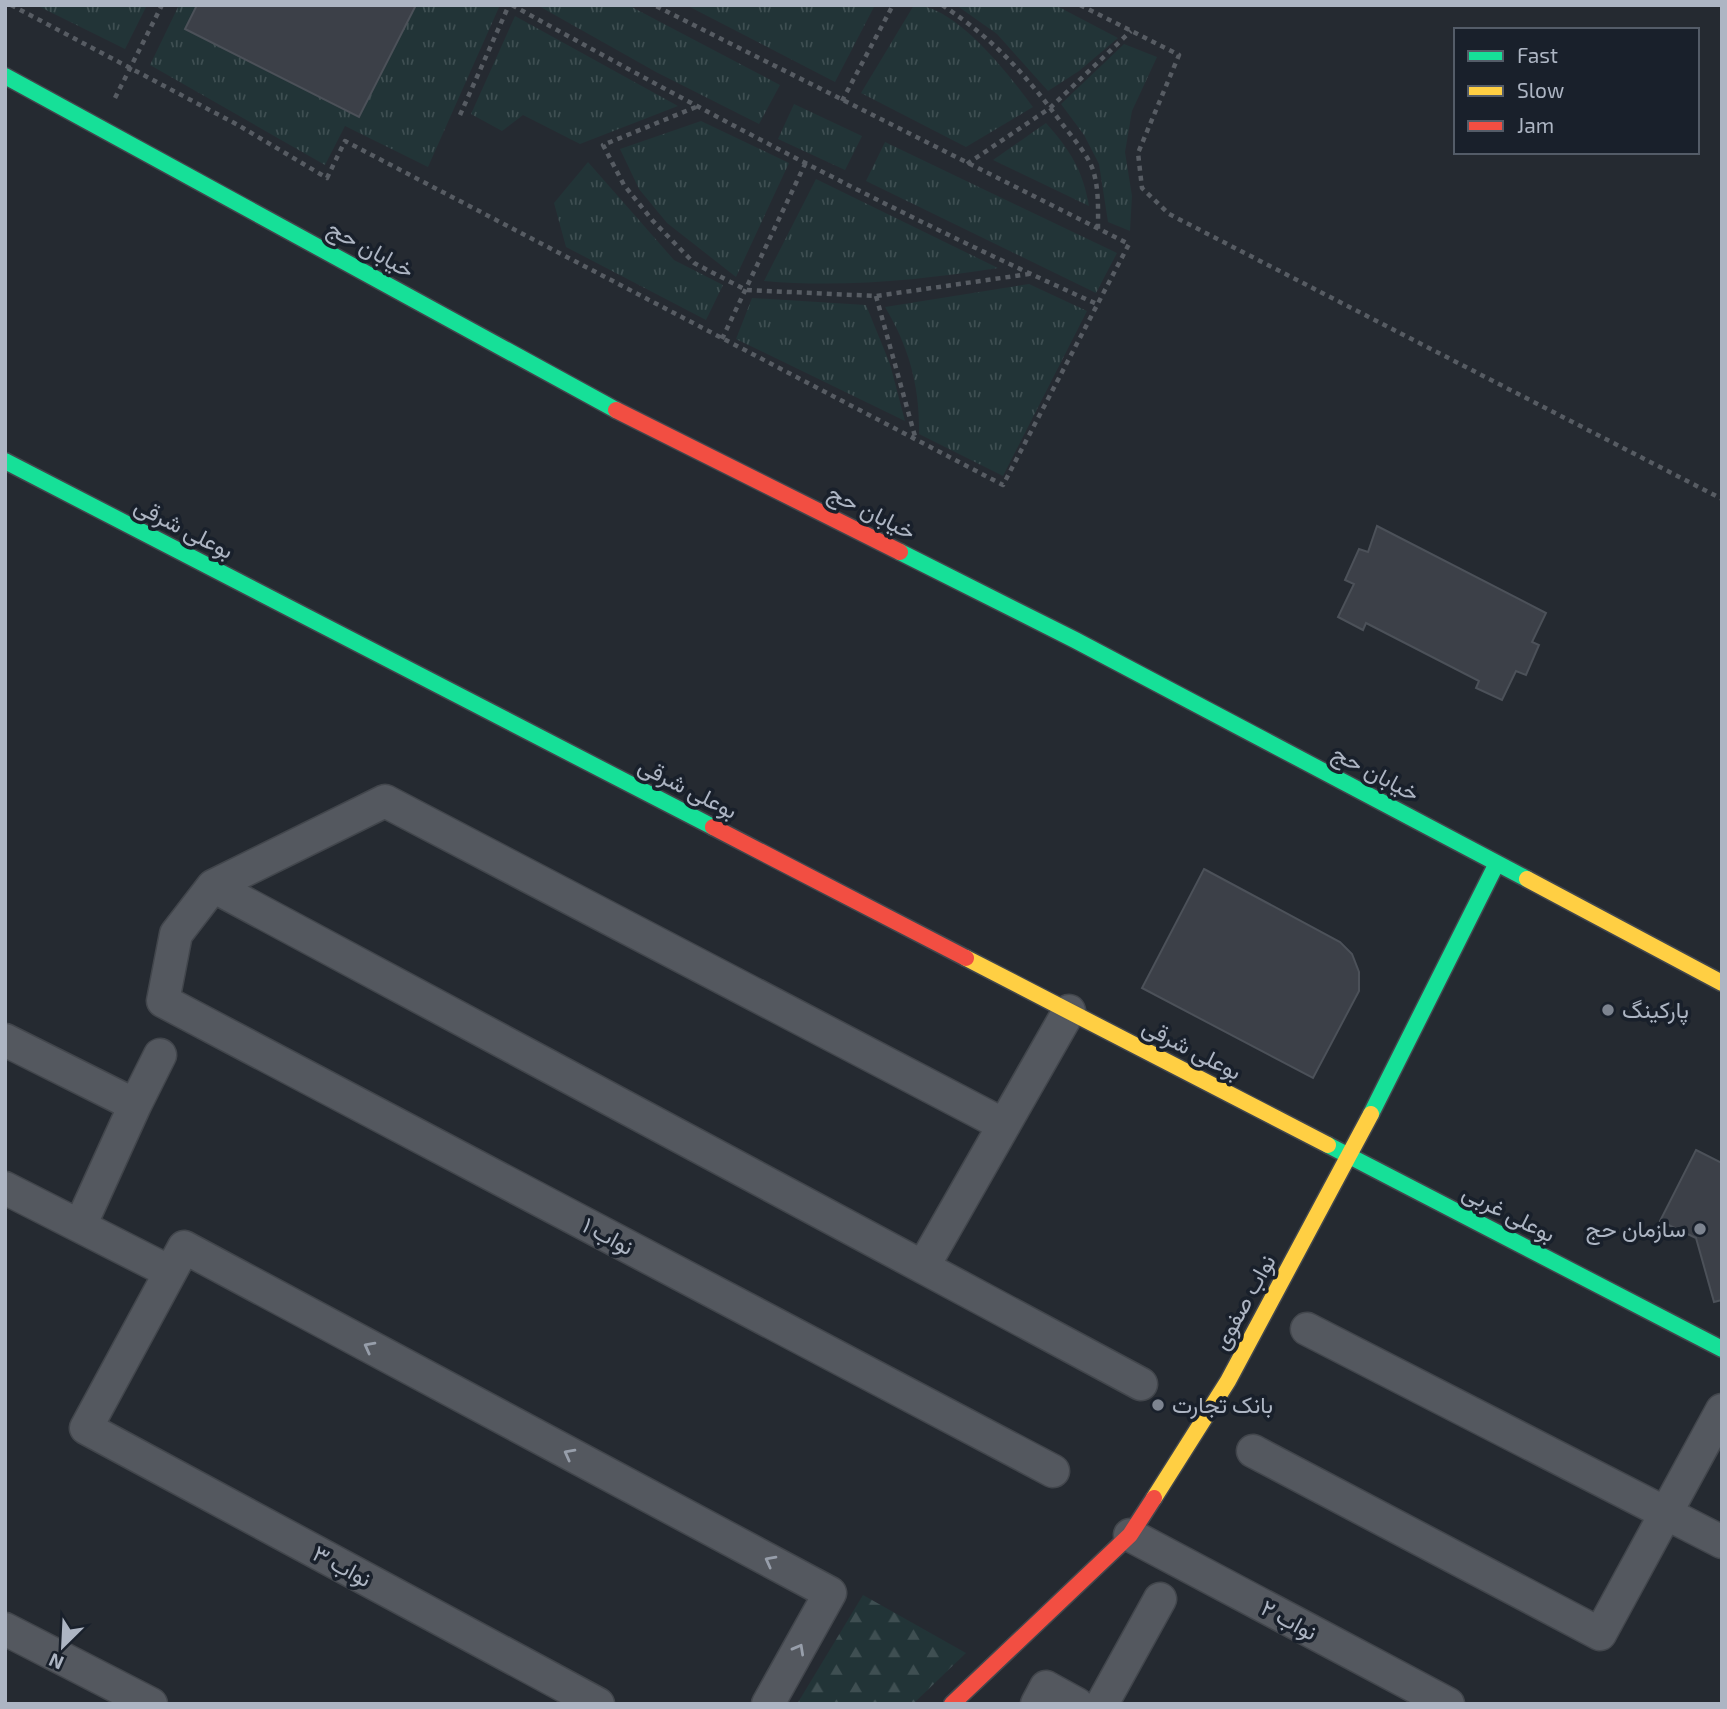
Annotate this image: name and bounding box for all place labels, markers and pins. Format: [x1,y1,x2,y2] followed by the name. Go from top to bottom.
[1622,995,1689,1026] place label: پارکینگ
[1600,1002,1616,1018] marker: پارکینگ
[1586,1214,1686,1245] place label: سازمان حج
[1692,1221,1708,1237] marker: سازمان حج
[1172,1390,1273,1420] place label: بانک تجارت
[1150,1397,1166,1413] marker: بانک تجارت

